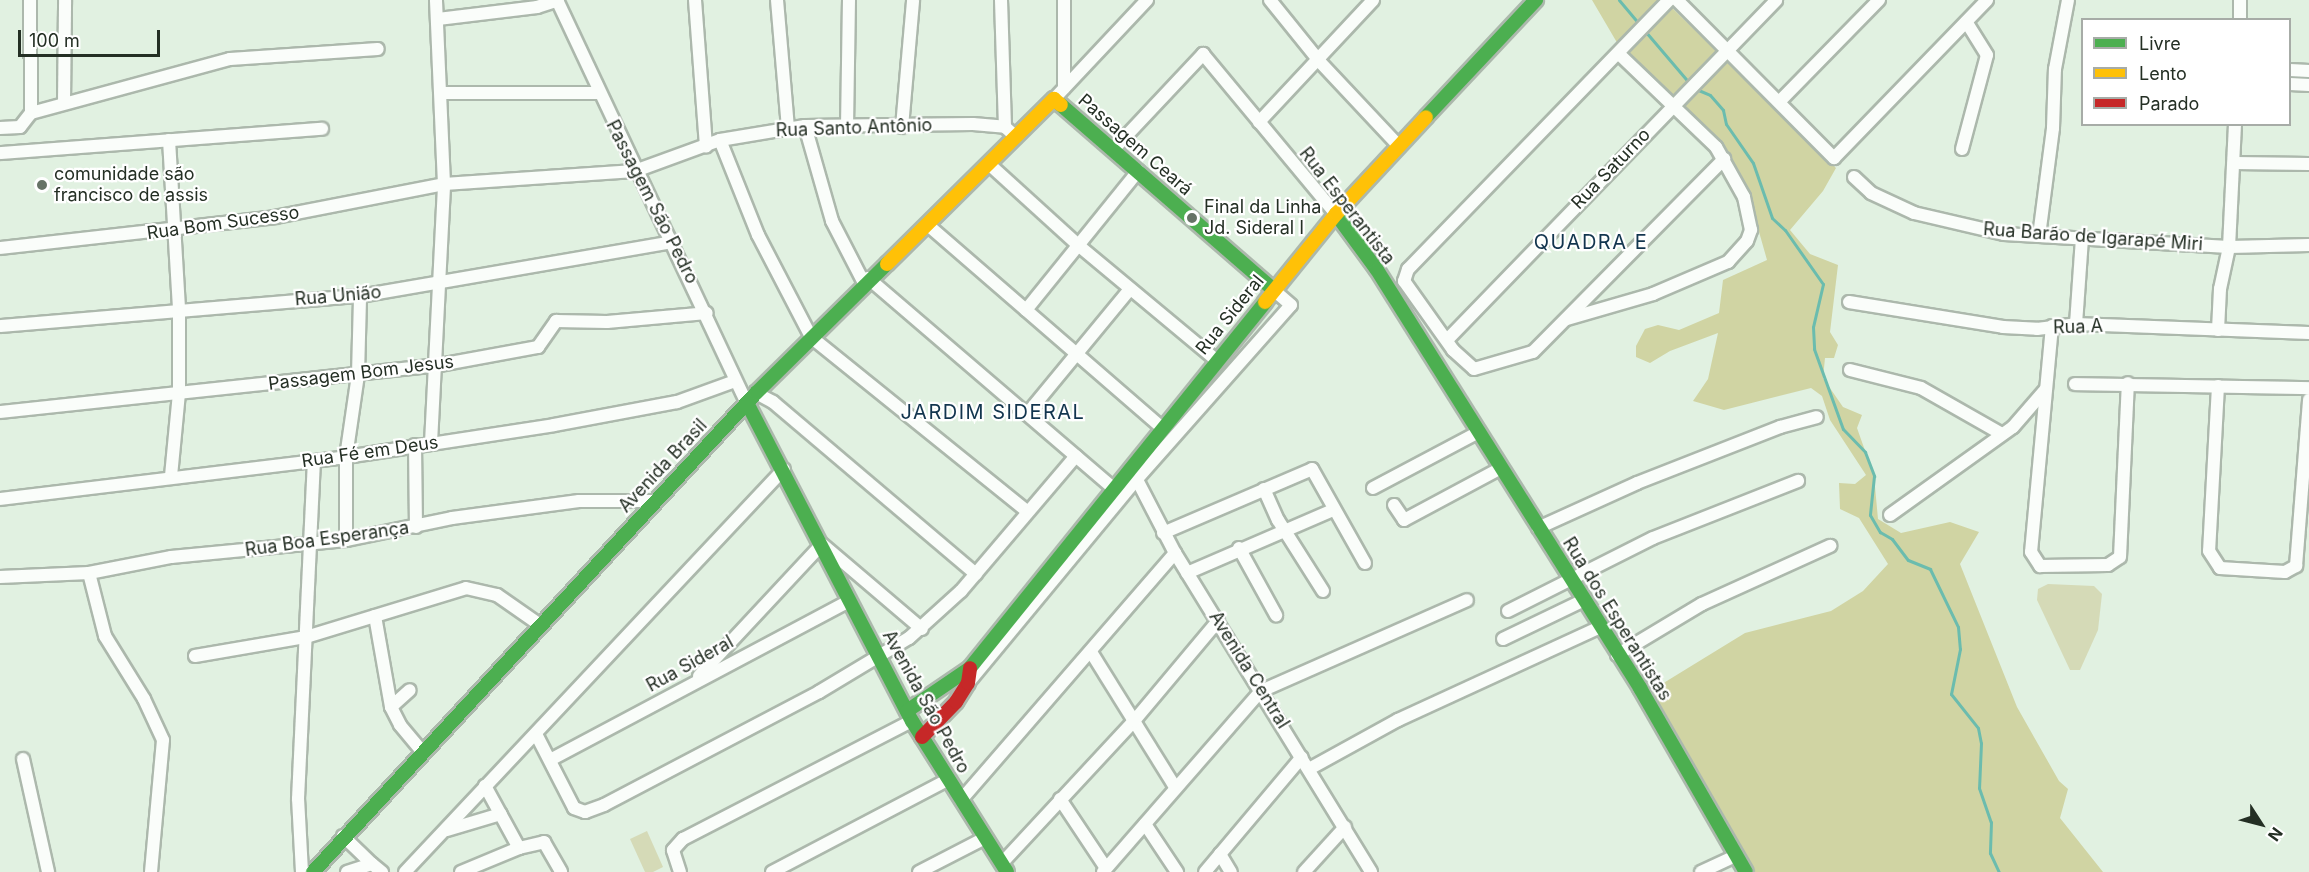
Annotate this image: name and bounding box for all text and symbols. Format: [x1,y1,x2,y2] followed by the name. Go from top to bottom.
[21,18,164,56] scale bar
[2081,18,2291,126] legend
[29,30,80,51] text: 100 m
[2139,33,2181,54] text: Livre
[2139,63,2187,84] text: Lento
[1074,90,1196,200] street label: Passagem Ceará
[2139,93,2199,114] text: Parado
[775,114,933,142] street label: Rua Santo Antônio
[601,117,703,287] street label: Passagem São Pedro
[1567,124,1655,214] street label: Rua Saturno
[1295,143,1399,269] street label: Rua Esperantista
[54,164,208,207] place label: comunidade são francisco de assis
[35,178,49,192] marker: comunidade são francisco de assis
[1204,197,1321,240] place label: Final da Linha Jd. Sideral I
[145,202,301,244] street label: Rua Bom Sucesso
[1185,211,1199,225] marker: Final da Linha Jd. Sideral I
[1982,219,2204,255] street label: Rua Barão de Igarapé Miri
[1534,230,1648,254] district label: QUADRA E
[1191,271,1269,359] street label: Rua Sideral
[294,281,382,311] street label: Rua União
[2053,315,2103,339] street label: Rua A
[267,351,455,395] street label: Passagem Bom Jesus
[901,400,1085,424] district label: JARDIM SIDERAL
[614,415,712,517] street label: Avenida Brasil
[300,432,440,472] street label: Rua Fé em Deus
[244,517,410,561] street label: Rua Boa Esperança
[1558,533,1676,705] street label: Rua dos Esperantistas
[1204,607,1294,733] street label: Avenida Central
[878,627,974,777] street label: Avenida São Pedro
[643,631,737,697] street label: Rua Sideral
[2231,794,2291,854] north arrow
[2264,824,2287,845] text: N

